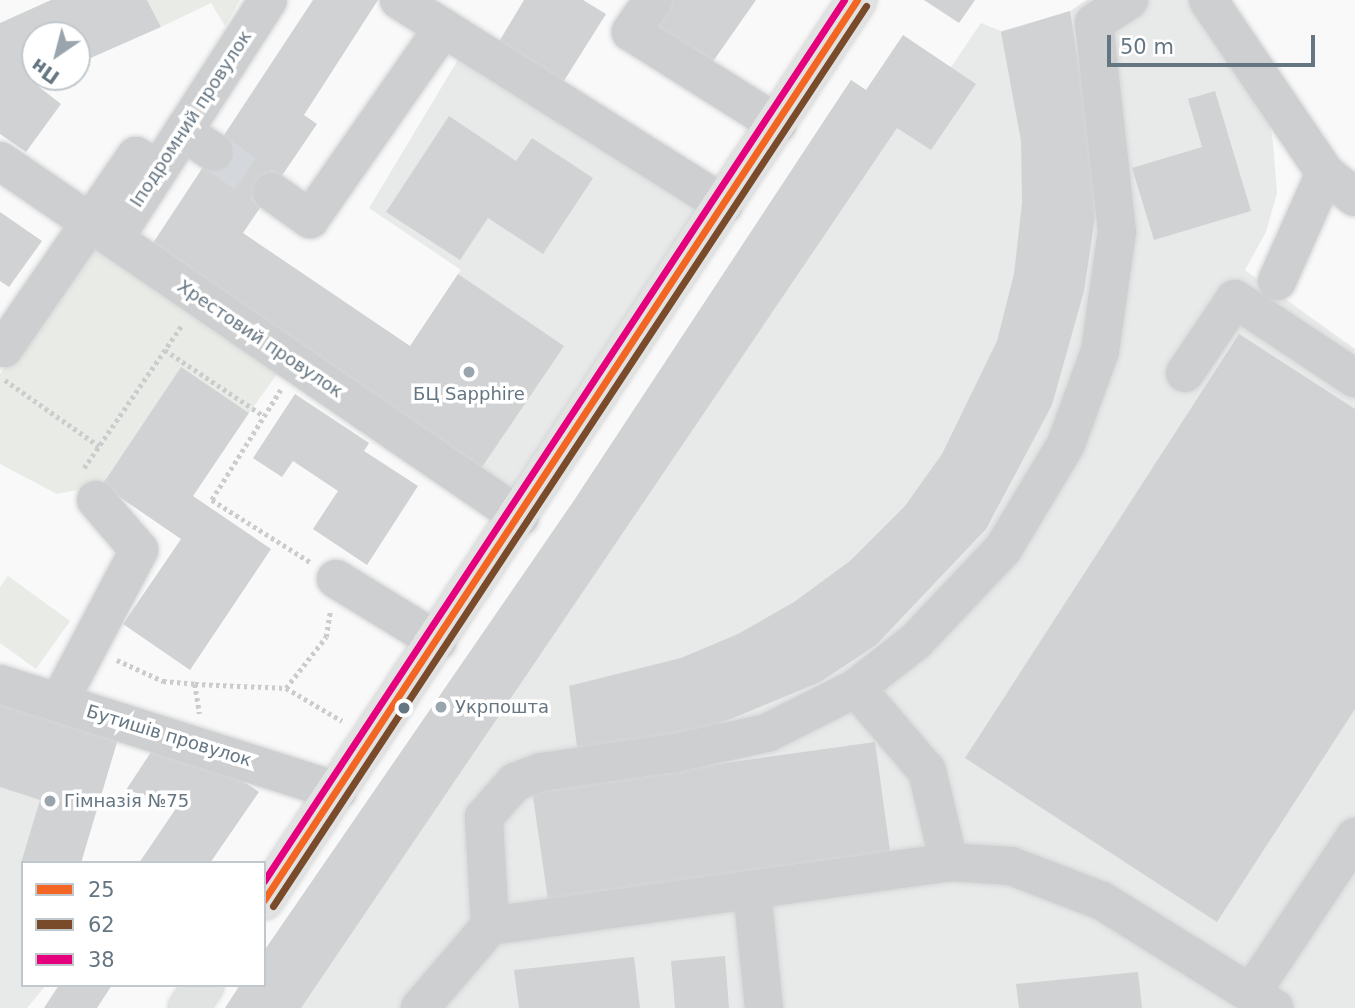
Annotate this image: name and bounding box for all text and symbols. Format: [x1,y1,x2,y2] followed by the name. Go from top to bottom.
[21,21,91,91] north arrow
[1110,21,1318,65] scale bar
[126,27,256,211] street label: Іподромний провулок
[1120,35,1174,59] text: 50 m
[27,54,63,89] text: Пн
[173,276,347,402] street label: Хрестовий провулок
[461,364,477,380] marker: БЦ Sapphire
[413,383,525,405] place label: БЦ Sapphire
[455,696,549,718] place label: Укрпошта
[433,699,449,715] marker: Укрпошта
[84,701,254,771] street label: Бутишів провулок
[397,701,411,715] unlabelled marker
[64,790,189,812] place label: Гімназія №75
[42,793,58,809] marker: Гімназія №75
[21,861,266,987] legend
[88,878,115,902] text: 25
[88,913,115,937] text: 62
[88,948,115,972] text: 38

